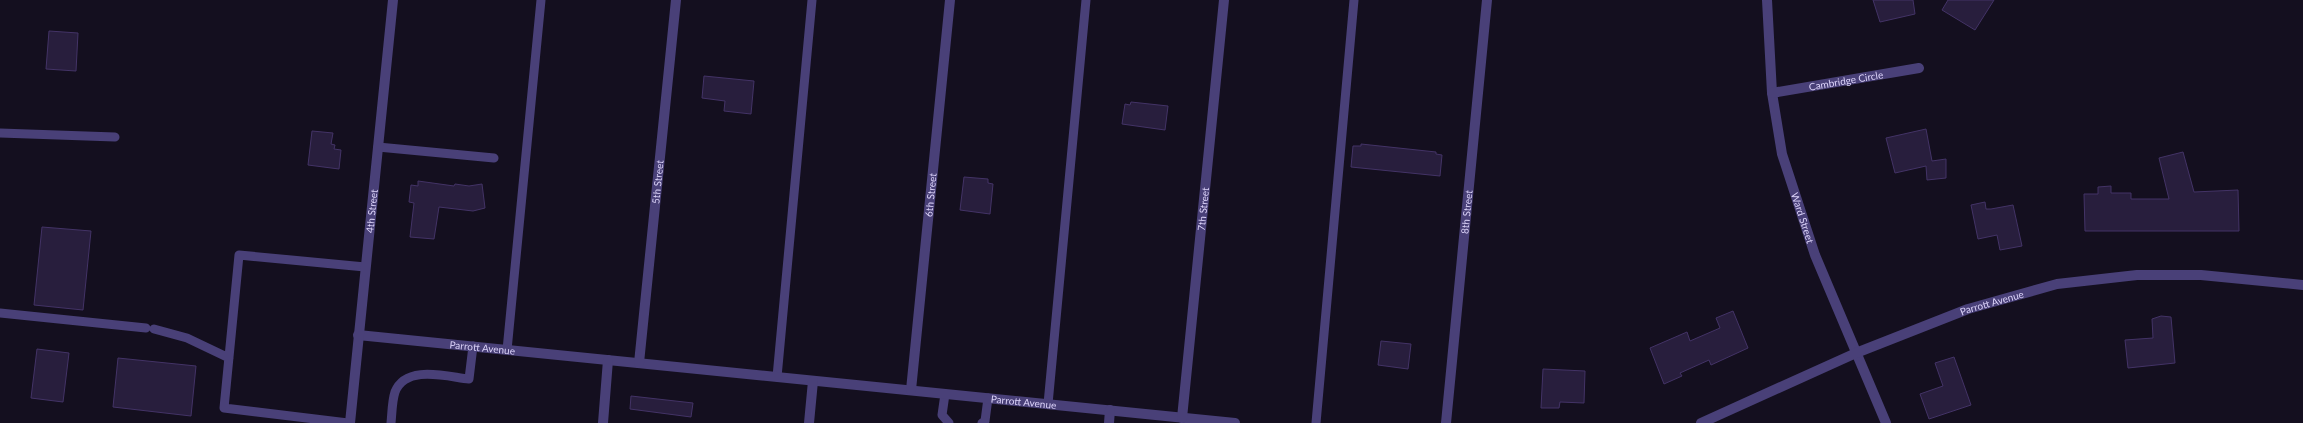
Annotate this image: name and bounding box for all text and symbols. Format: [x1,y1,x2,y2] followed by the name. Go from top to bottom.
[1808,68,1884,93] street label: Cambridge Circle
[649,159,666,204] street label: 5th Street
[922,172,939,217] street label: 6th Street
[1195,186,1211,232] street label: 7th Street
[363,188,380,234] street label: 4th Street
[1458,189,1475,234] street label: 8th Street
[1789,191,1817,245] street label: Ward Street
[1958,288,2025,318] street label: Parrott Avenue
[449,338,516,357] street label: Parrott Avenue
[990,393,1057,411] street label: Parrott Avenue

